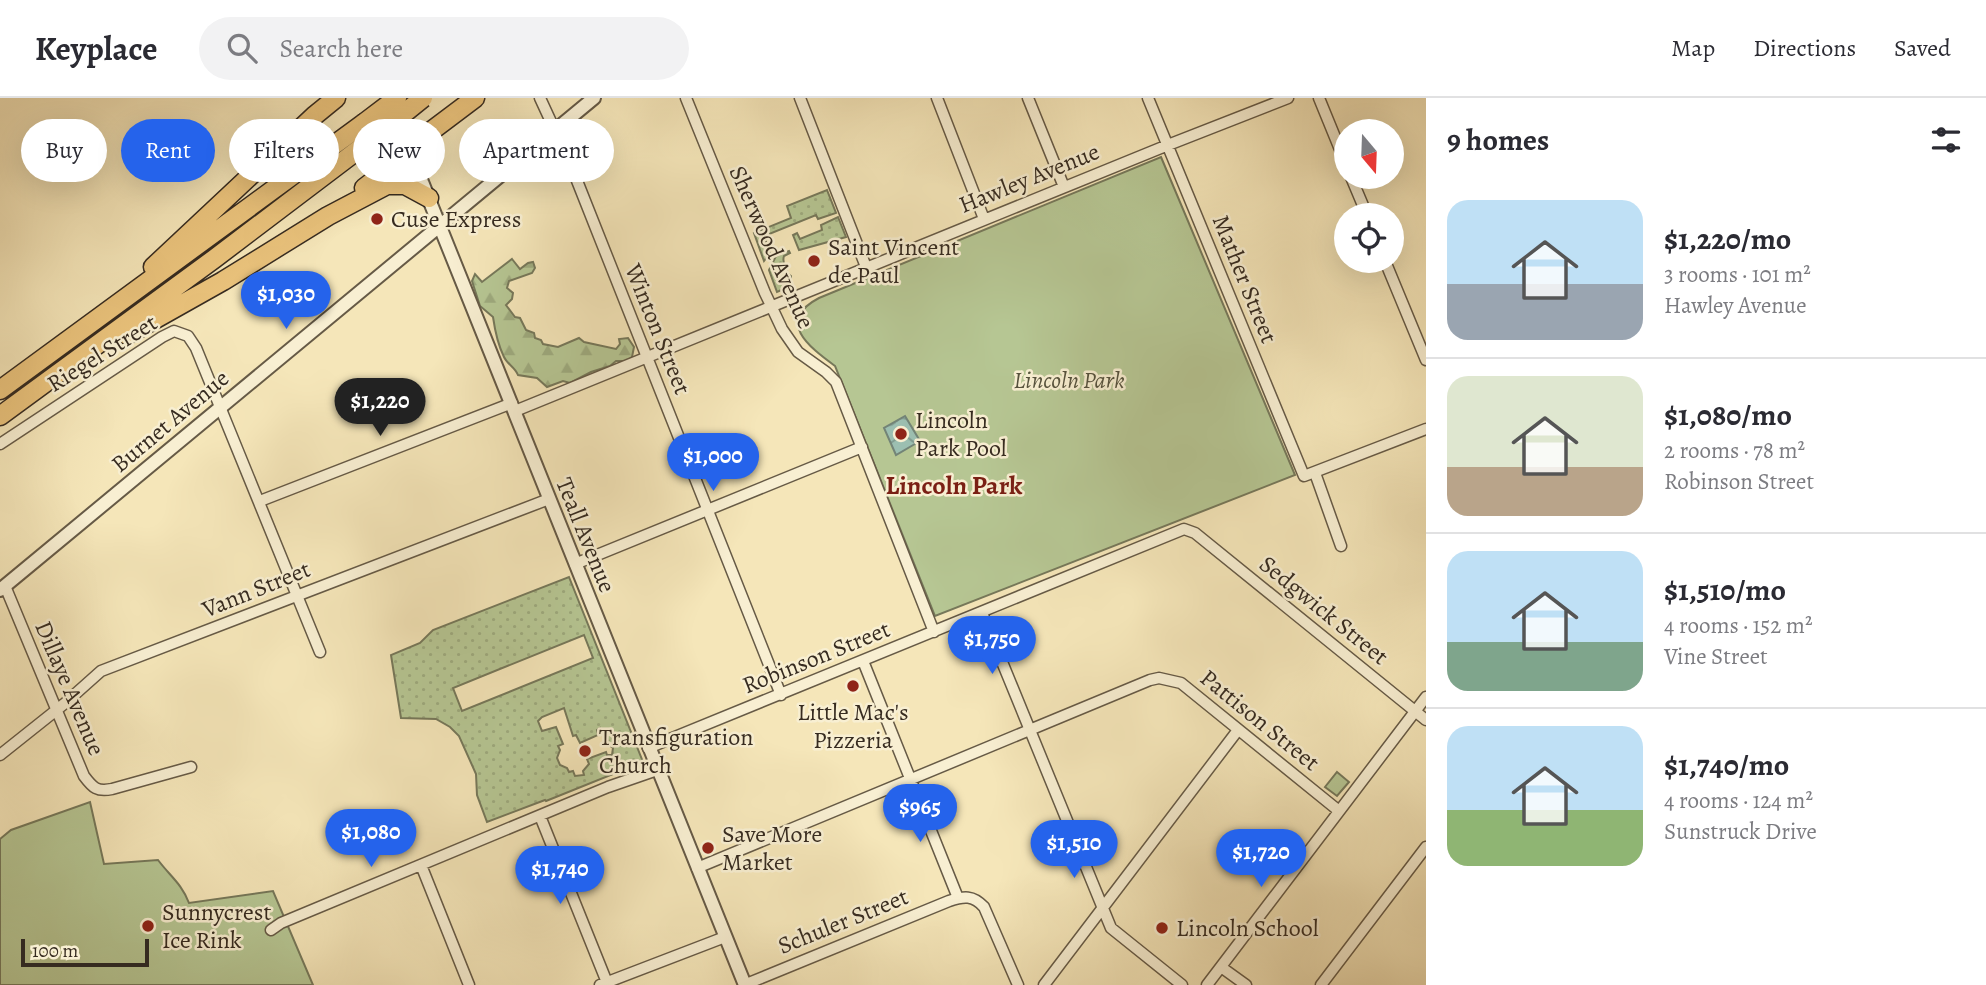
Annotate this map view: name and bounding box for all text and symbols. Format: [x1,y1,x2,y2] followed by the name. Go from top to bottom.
[199,17,689,80] search box
[35,26,157,71] text: Keyplace
[223,29,261,67] icon: search
[279,31,403,66] text: Search here
[1671,32,1715,64] text: Map
[1753,32,1856,64] text: Directions
[1894,32,1951,64] text: Saved
[21,119,107,182] chip: Buy
[121,119,215,182] chip: Rent
[229,119,339,182] chip: Filters
[353,119,445,182] chip: New
[459,119,614,182] chip: Apartment
[1334,119,1404,189] north arrow
[1334,119,1404,273] map controls
[1447,120,1549,160] text: 9 homes
[1927,121,1965,159] icon: filters
[954,135,1104,221] street label: Hawley Avenue
[722,160,822,334] street label: Sherwood Avenue
[391,203,521,235] place label: Cuse Express
[1334,203,1404,273] button: locate
[1205,210,1285,348] street label: Mather Street
[369,211,385,227] marker: Cuse Express
[1664,219,1791,259] text: $1,220/mo
[1503,228,1587,312] icon: home
[828,231,959,291] place label: Saint Vincent de Paul
[806,253,822,269] marker: Saint Vincent de Paul
[617,258,699,399] street label: Winton Street
[1664,259,1811,290] text: 3 rooms · 101 m²
[229,272,343,331] pin: $1,030
[257,278,315,309] text: $1,030
[1664,290,1807,321] text: Hawley Avenue
[41,307,163,399] street label: Riegel Street
[104,362,236,480] street label: Burnet Avenue
[1013,364,1125,396] park label: Lincoln Park
[323,378,437,438] pin: $1,220
[351,385,409,416] text: $1,220
[1664,395,1792,435] text: $1,080/mo
[915,404,1007,464] place label: Lincoln Park Pool
[1503,404,1587,488] icon: home
[893,426,909,442] marker: Lincoln Park Pool
[656,434,770,493] pin: $1,000
[1664,435,1805,466] text: 2 rooms · 78 m²
[683,440,743,471] text: $1,000
[1664,466,1814,497] text: Robinson Street
[885,468,1023,503] district label: Lincoln Park
[548,473,624,597] street label: Teall Avenue
[1253,548,1395,672] street label: Sedgwick Street
[196,553,315,626] street label: Vann Street
[1664,570,1786,610] text: $1,510/mo
[1503,579,1587,663] icon: home
[1664,610,1812,641] text: 4 rooms · 152 m²
[737,613,895,701] street label: Robinson Street
[27,616,113,760] street label: Dillaye Avenue
[935,616,1049,676] pin: $1,750
[964,623,1020,654] text: $1,750
[1664,641,1768,672] text: Vine Street
[1194,662,1326,778] street label: Pattison Street
[845,678,861,694] marker: Little Mac's Pizzeria
[797,696,909,756] place label: Little Mac's Pizzeria
[599,721,753,781] place label: Transfiguration Church
[577,743,593,759] marker: Transfiguration Church
[1664,745,1789,785] text: $1,740/mo
[1503,754,1587,838] icon: home
[879,784,961,844] pin: $965
[1664,785,1813,816] text: 4 rooms · 124 m²
[899,791,941,822] text: $965
[314,810,428,869] pin: $1,080
[341,816,401,847] text: $1,080
[1664,816,1817,847] text: Sunstruck Drive
[722,818,822,878] place label: Save More Market
[1017,820,1131,880] pin: $1,510
[1047,827,1101,858] text: $1,510
[1204,830,1318,889] pin: $1,720
[1232,836,1290,867] text: $1,720
[700,840,716,856] marker: Save More Market
[503,846,617,906] pin: $1,740
[531,853,589,884] text: $1,740
[773,880,913,962] street label: Schuler Street
[162,896,271,956] place label: Sunnycrest Ice Rink
[1176,912,1319,944] place label: Lincoln School
[140,918,156,934] marker: Sunnycrest Ice Rink
[1154,920,1170,936] marker: Lincoln School
[21,936,149,968] scale bar
[32,938,78,964] text: 100 m

